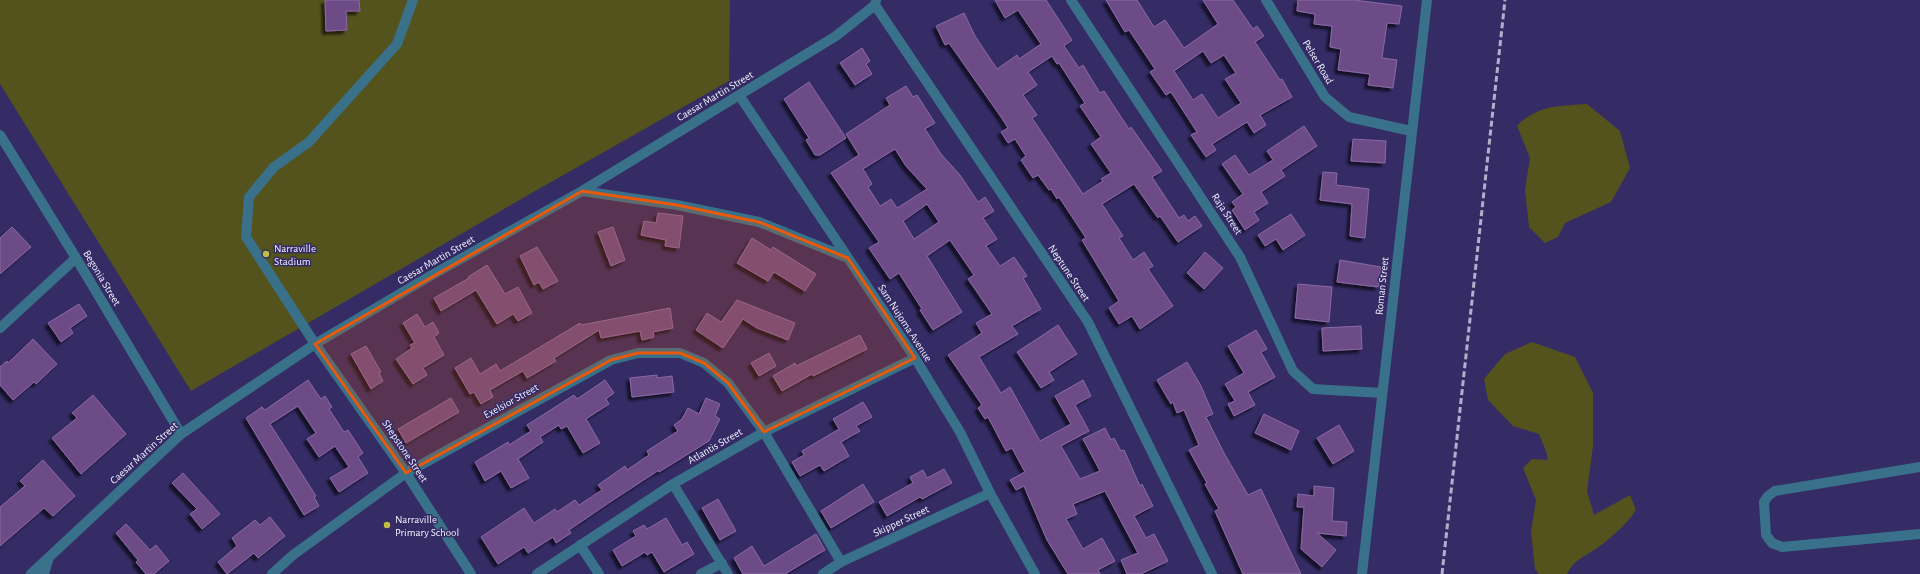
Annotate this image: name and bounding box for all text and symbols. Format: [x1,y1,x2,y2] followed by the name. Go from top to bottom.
[1301,38,1336,86] street label: Pelser Road
[675,69,756,123] street label: Caesar Martin Street
[1210,191,1245,237] street label: Raja Street
[396,233,477,286] street label: Caesar Martin Street
[274,243,316,267] place label: Narraville Stadium
[1046,243,1092,304] street label: Neptune Street
[81,248,123,308] street label: Begonia Street
[261,249,271,259] marker: Narraville Stadium
[1373,256,1391,316] street label: Roman Street
[876,282,934,364] street label: Sam Nujoma Avenue
[482,381,541,421] street label: Exelsior Street
[380,418,430,485] street label: Shepstone Street
[108,420,180,486] street label: Caesar Martin Street
[686,426,745,466] street label: Atlantis Street
[871,503,931,539] street label: Skipper Street
[395,514,459,538] place label: Narraville Primary School
[382,520,392,530] marker: Narraville Primary School

